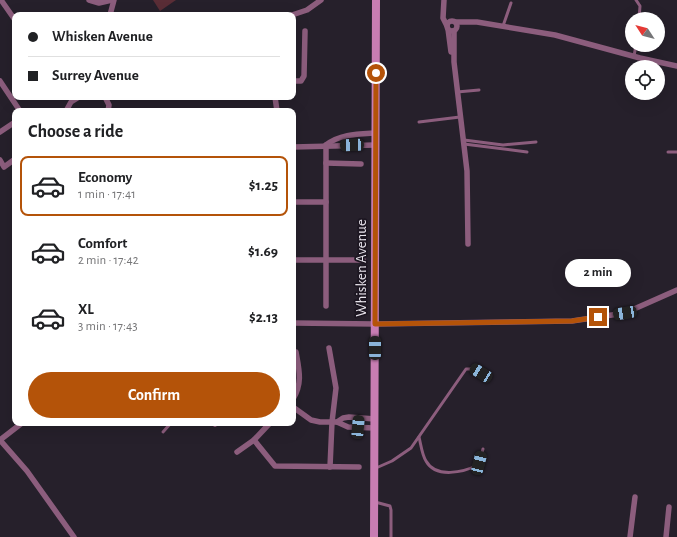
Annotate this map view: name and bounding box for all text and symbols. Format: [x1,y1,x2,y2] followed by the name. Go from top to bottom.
[625,12,665,52] north arrow
[625,12,665,100] map controls
[52,29,153,44] text: Whisken Avenue
[625,60,665,100] button: locate
[367,64,385,82] route start
[52,68,139,83] text: Surrey Avenue
[28,123,123,141] text: Choose a ride
[340,139,364,151] car
[30,168,66,204] icon: car
[78,170,132,185] text: Economy
[249,178,278,193] text: $1.25
[78,188,136,201] text: 1 min · 17:41
[354,219,369,317] street label: Whisken Avenue
[30,234,66,270] icon: car
[78,236,127,251] text: Comfort
[248,244,278,259] text: $1.69
[78,254,139,267] text: 2 min · 17:42
[565,259,631,287] callout: 2 min
[584,266,612,279] text: 2 min
[30,300,66,336] icon: car
[78,302,94,317] text: XL
[612,305,638,321] car
[589,308,607,326] route end
[249,310,278,325] text: $2.13
[78,320,138,333] text: 3 min · 17:43
[369,336,381,360] car
[468,362,494,384] car
[28,372,280,418] button: Confirm
[351,415,365,439] car
[470,450,488,476] car

